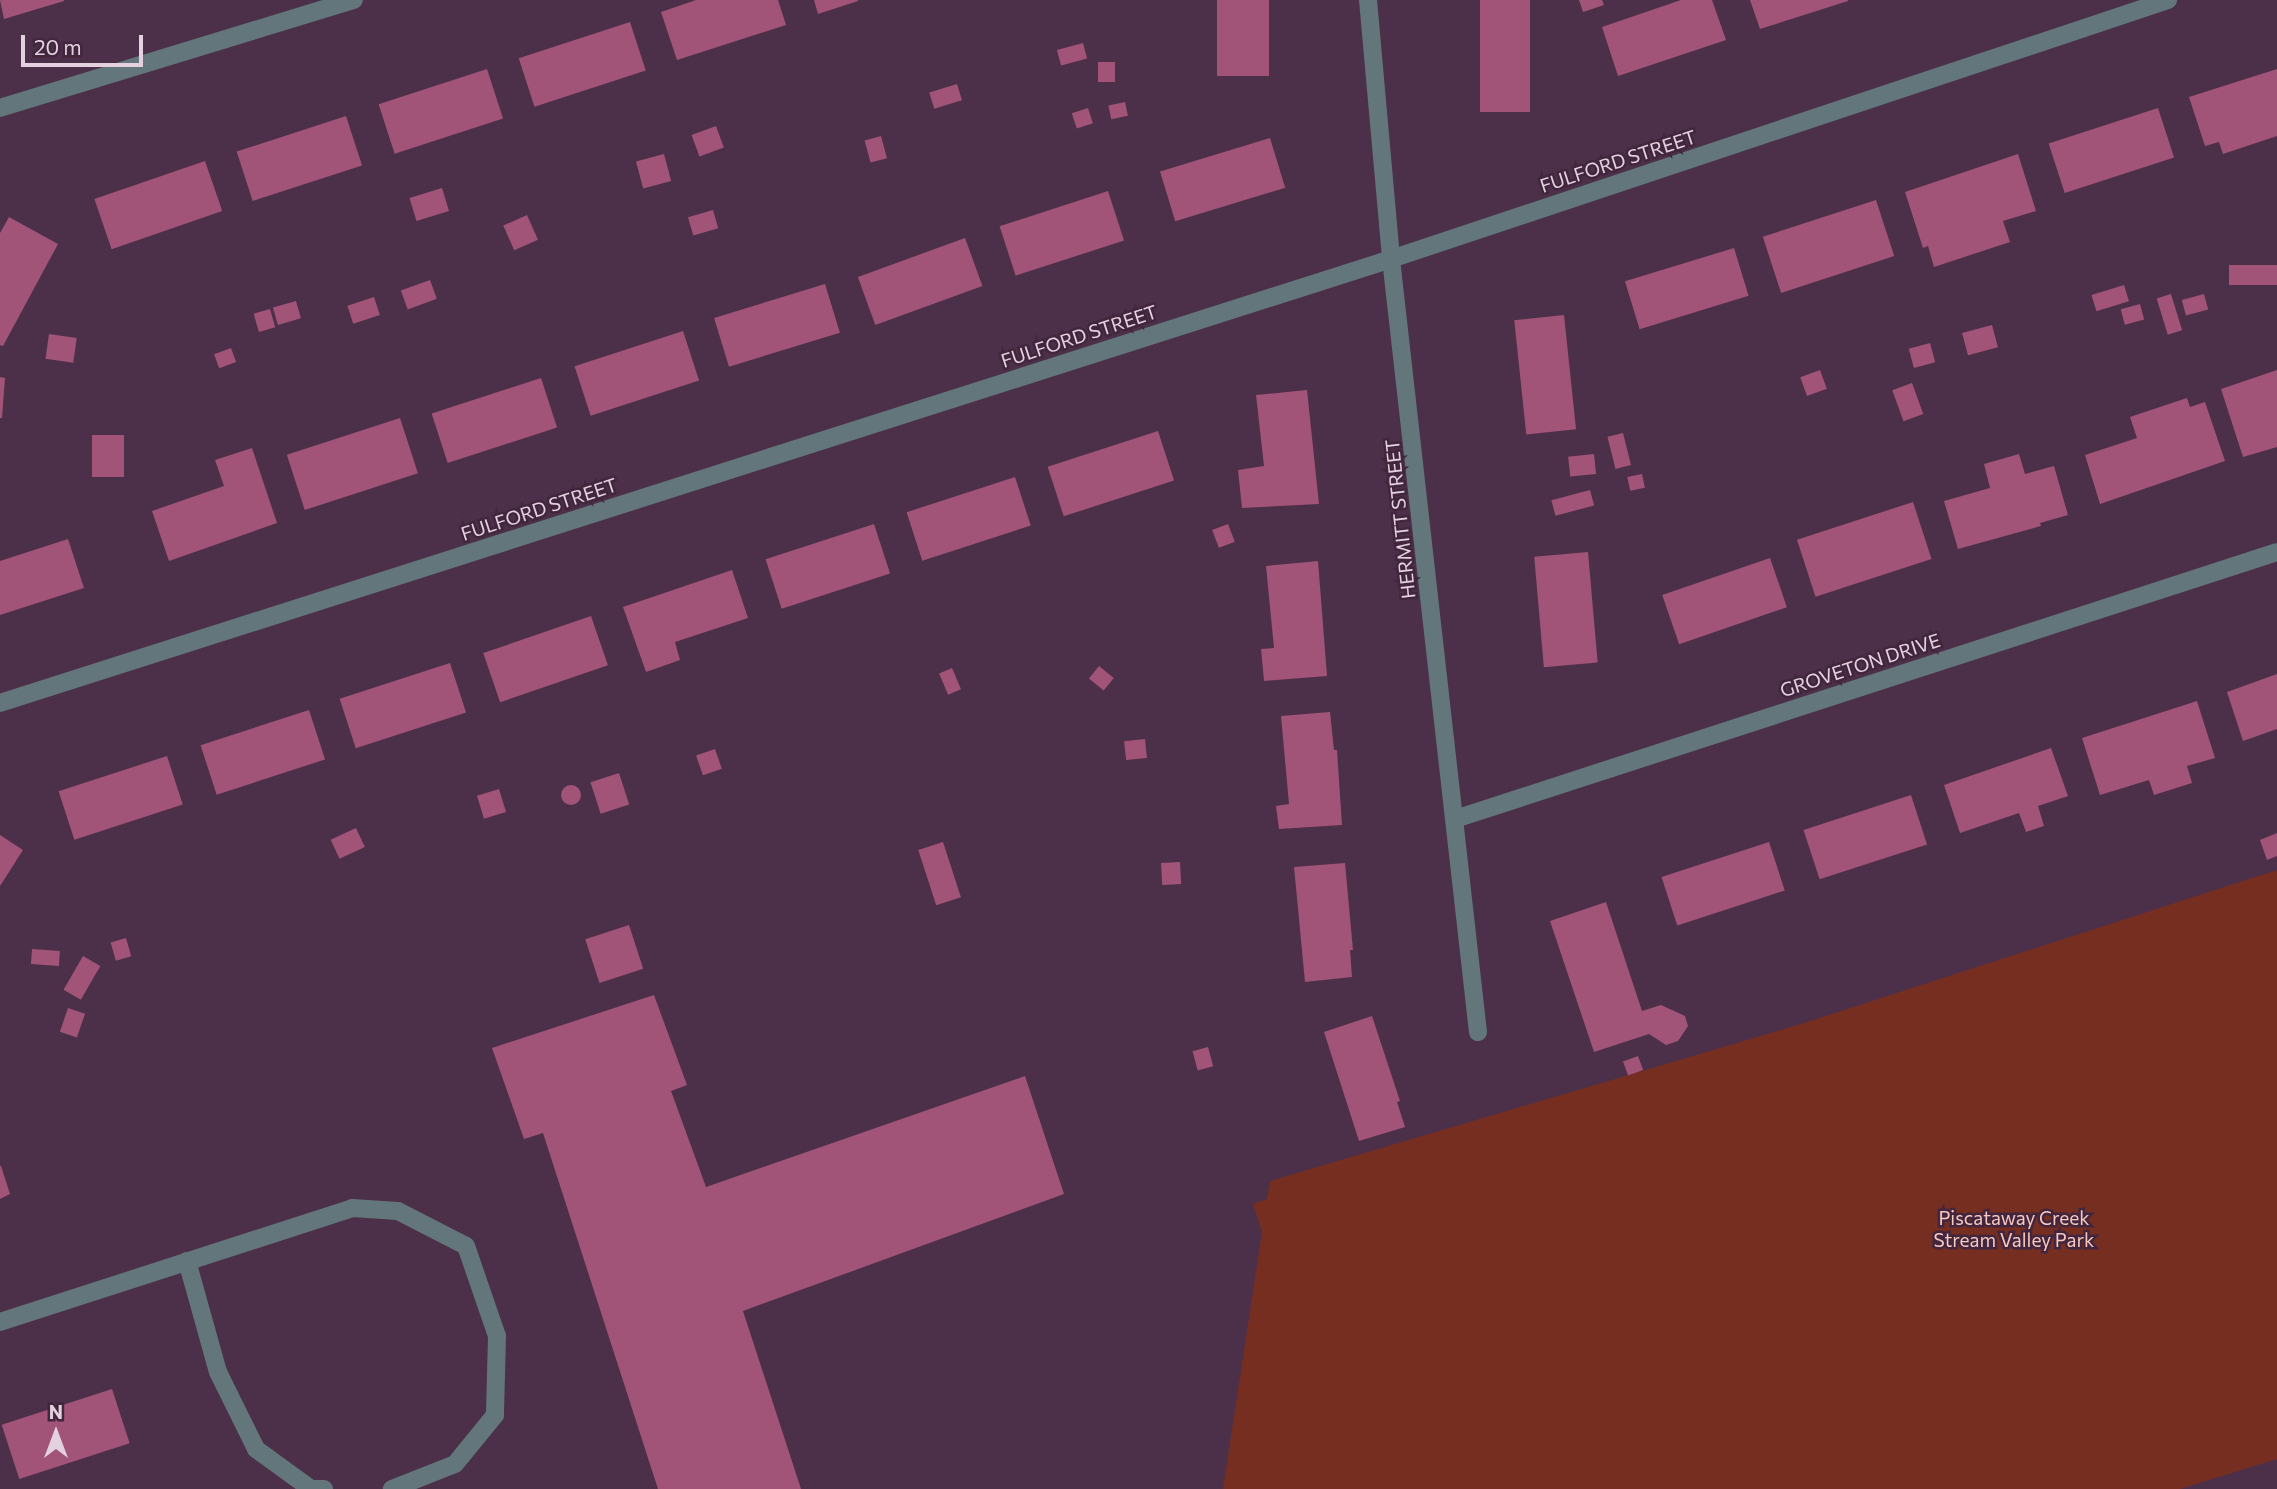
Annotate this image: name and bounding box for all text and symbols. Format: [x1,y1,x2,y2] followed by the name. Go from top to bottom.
[24,21,147,65] scale bar
[34,34,82,59] text: 20 m
[1537,125,1699,197] street label: FULFORD STREET
[998,300,1160,372] street label: FULFORD STREET
[1380,438,1420,600] street label: HERMITT STREET
[458,473,620,545] street label: FULFORD STREET
[1777,628,1943,702] street label: GROVETON DRIVE
[1934,1207,2094,1251] park label: Piscataway Creek Stream Valley Park
[21,1398,91,1468] north arrow
[49,1400,63,1423] text: N

